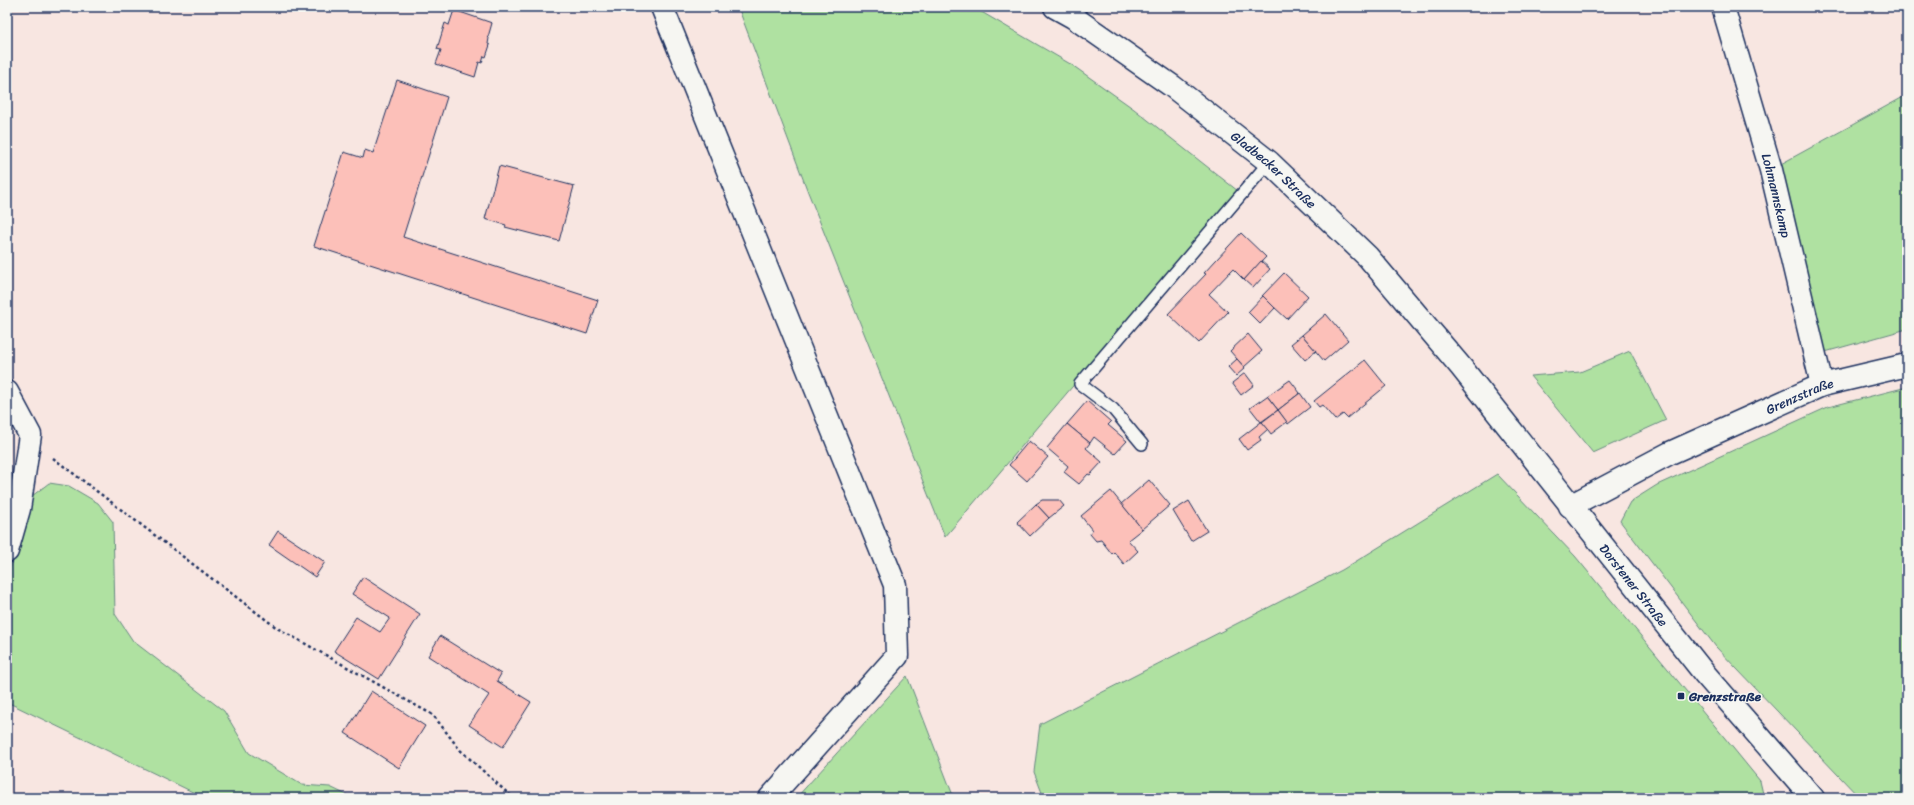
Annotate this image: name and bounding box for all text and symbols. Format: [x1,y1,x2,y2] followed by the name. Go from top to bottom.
[1226,125,1322,214] street label: Gladbecker Straße
[1755,151,1798,240] street label: Lohmannskamp
[1762,372,1836,421] street label: Grenzstraße
[1593,539,1674,632] street label: Dorstener Straße
[1688,685,1762,708] place label: Grenzstraße
[1676,691,1686,701] marker: Grenzstraße

